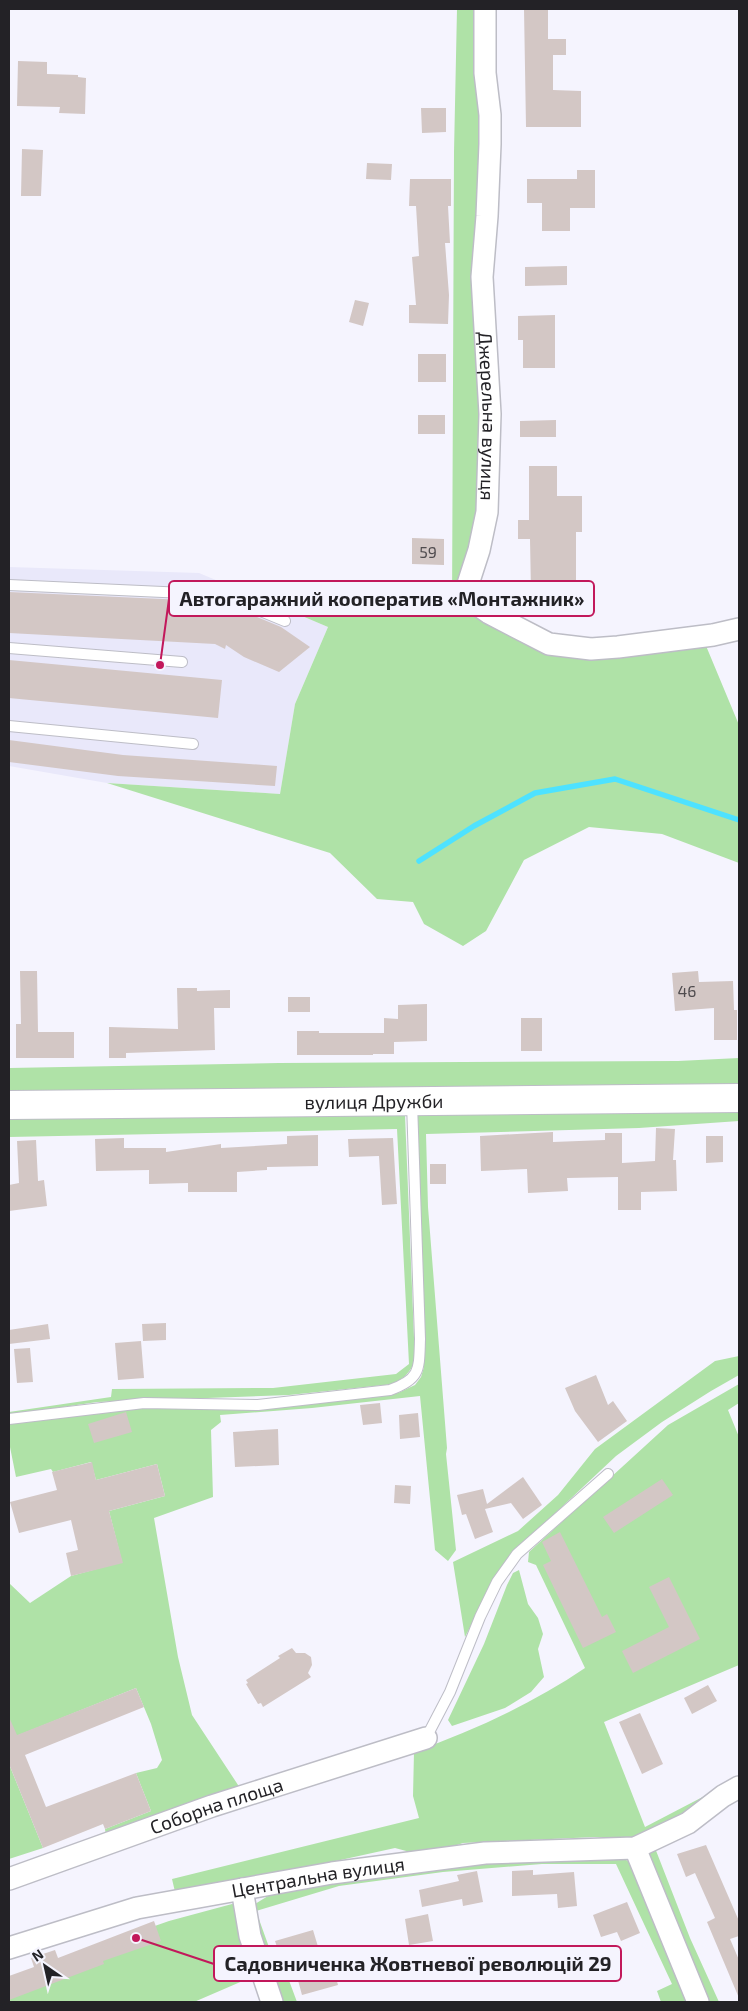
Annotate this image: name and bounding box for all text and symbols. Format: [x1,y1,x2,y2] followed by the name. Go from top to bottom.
[474,331,502,501] street label: Джерельна вулиця
[419,542,437,561] house number: 59
[169,581,594,616] callout: Автогаражний кооператив «Монтажник»
[180,586,584,610] text: Автогаражний кооператив «Монтажник»
[678,981,697,1000] house number: 46
[304,1089,444,1114] street label: вулиця Дружби
[147,1772,286,1838] street label: Соборна площа
[230,1852,406,1902] street label: Центральна вулиця
[20,1941,70,1991] north arrow
[29,1945,46,1965] text: N
[214,1946,621,1981] callout: Садовниченка Жовтневої революцій 29
[224,1951,612,1975] text: Садовниченка Жовтневої революцій 29

